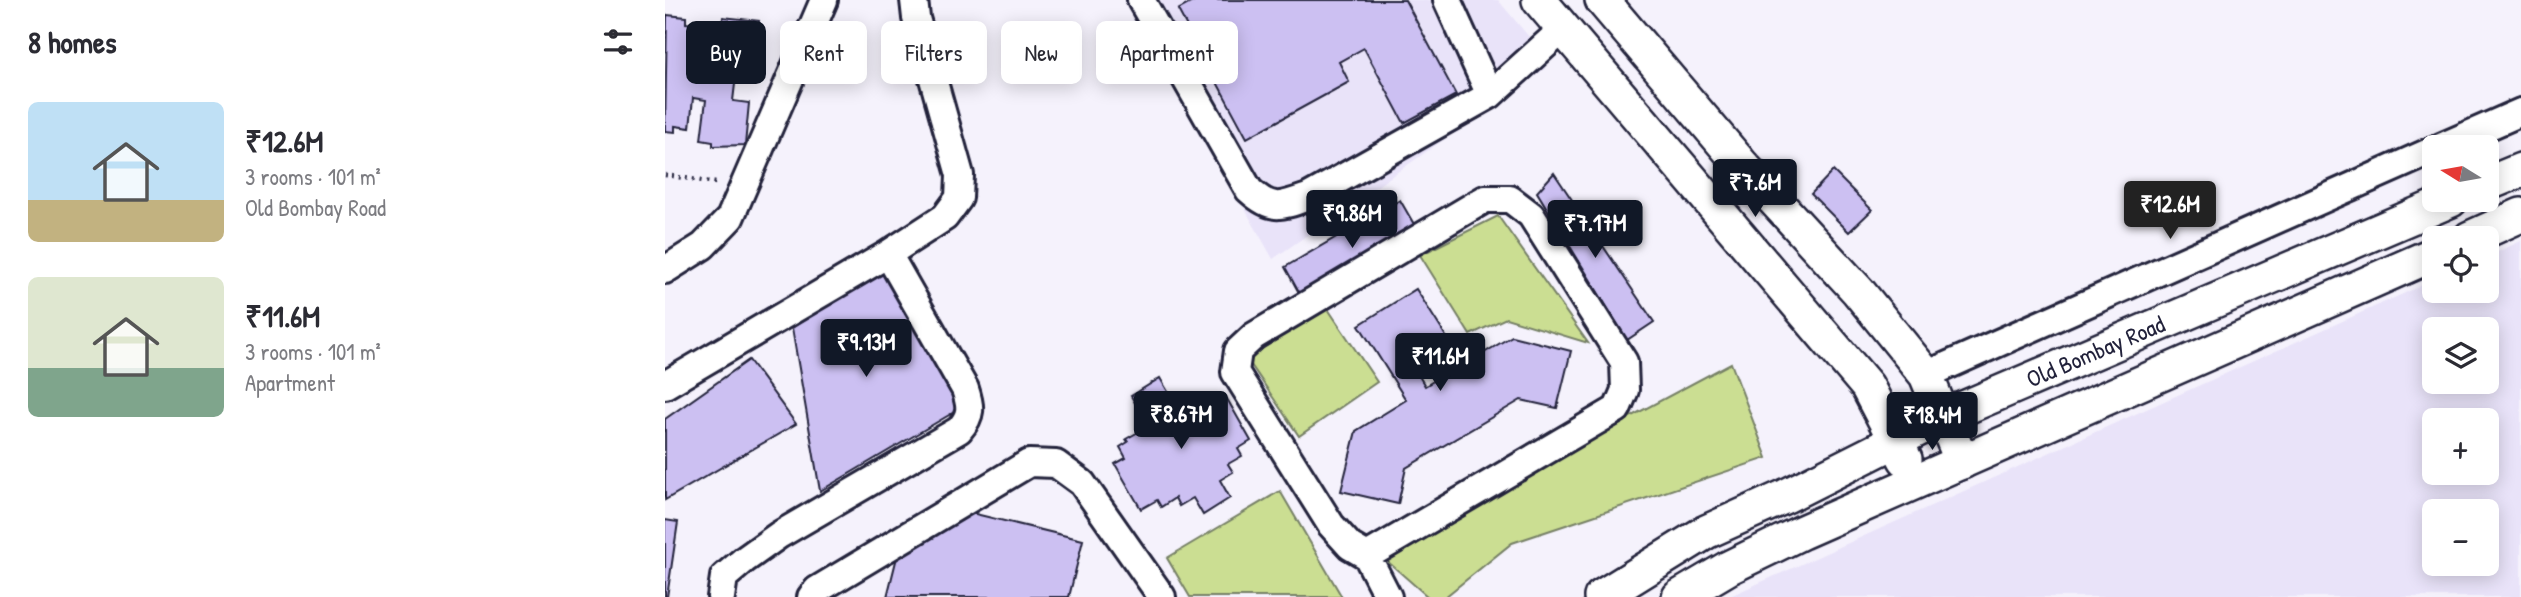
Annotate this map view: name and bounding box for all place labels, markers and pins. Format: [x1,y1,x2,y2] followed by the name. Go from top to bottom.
[1706,160,1804,219] pin: ₹7.6M
[2113,182,2227,241] pin: ₹12.6M
[1295,190,1409,250] pin: ₹9.86M
[1538,201,1652,260] pin: ₹7.17M
[809,320,923,379] pin: ₹9.13M
[1383,334,1497,393] pin: ₹11.6M
[1124,392,1238,451] pin: ₹8.67M
[1875,392,1989,452] pin: ₹18.4M

